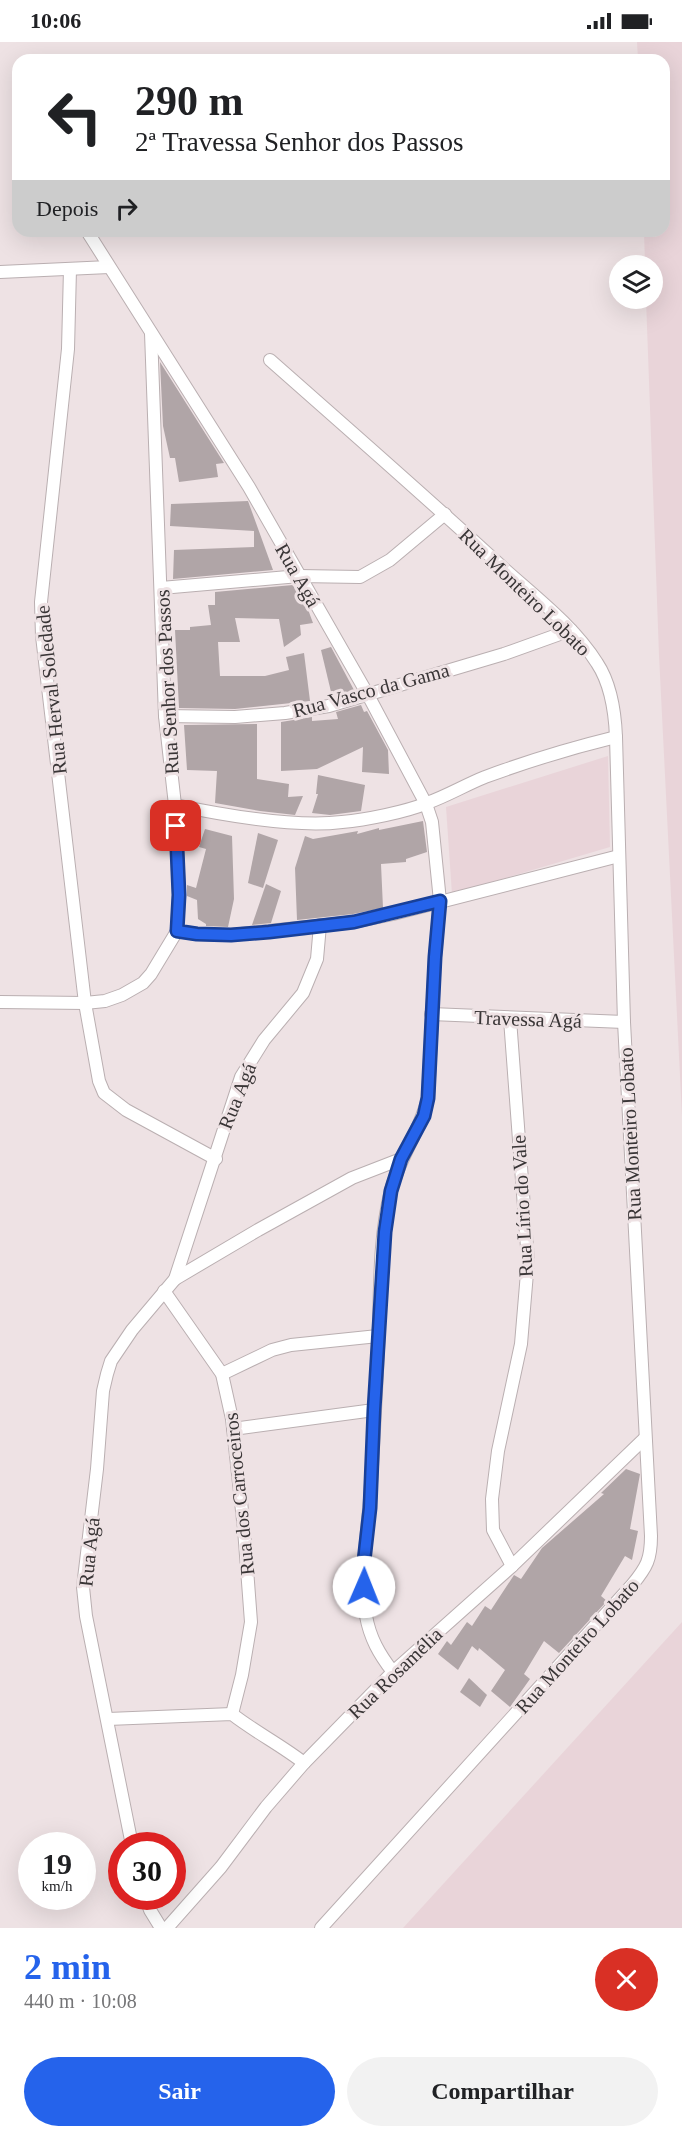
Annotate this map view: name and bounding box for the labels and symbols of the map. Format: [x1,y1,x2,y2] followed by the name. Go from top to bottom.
[455,524,595,660] street label: Rua Monteiro Lobato
[270,539,325,611] street label: Rua Agá
[151,589,183,775] street label: Rua Senhor dos Passos
[31,604,71,776] street label: Rua Herval Soledade
[290,658,452,721] street label: Rua Vasco da Gama
[150,800,201,851] pin
[474,1006,582,1033] street label: Travessa Agá
[614,1047,646,1221] street label: Rua Monteiro Lobato
[214,1060,261,1133] street label: Rua Agá
[507,1134,537,1278] street label: Rua Lírio do Vale
[220,1411,258,1576] street label: Rua dos Carroceiros
[74,1516,105,1588] street label: Rua Agá
[332,1555,396,1619] position arrow
[511,1574,643,1718] street label: Rua Monteiro Lobato
[344,1623,446,1723] street label: Rua Rosamélia
[108,1832,186,1910] speed limit sign: 30

